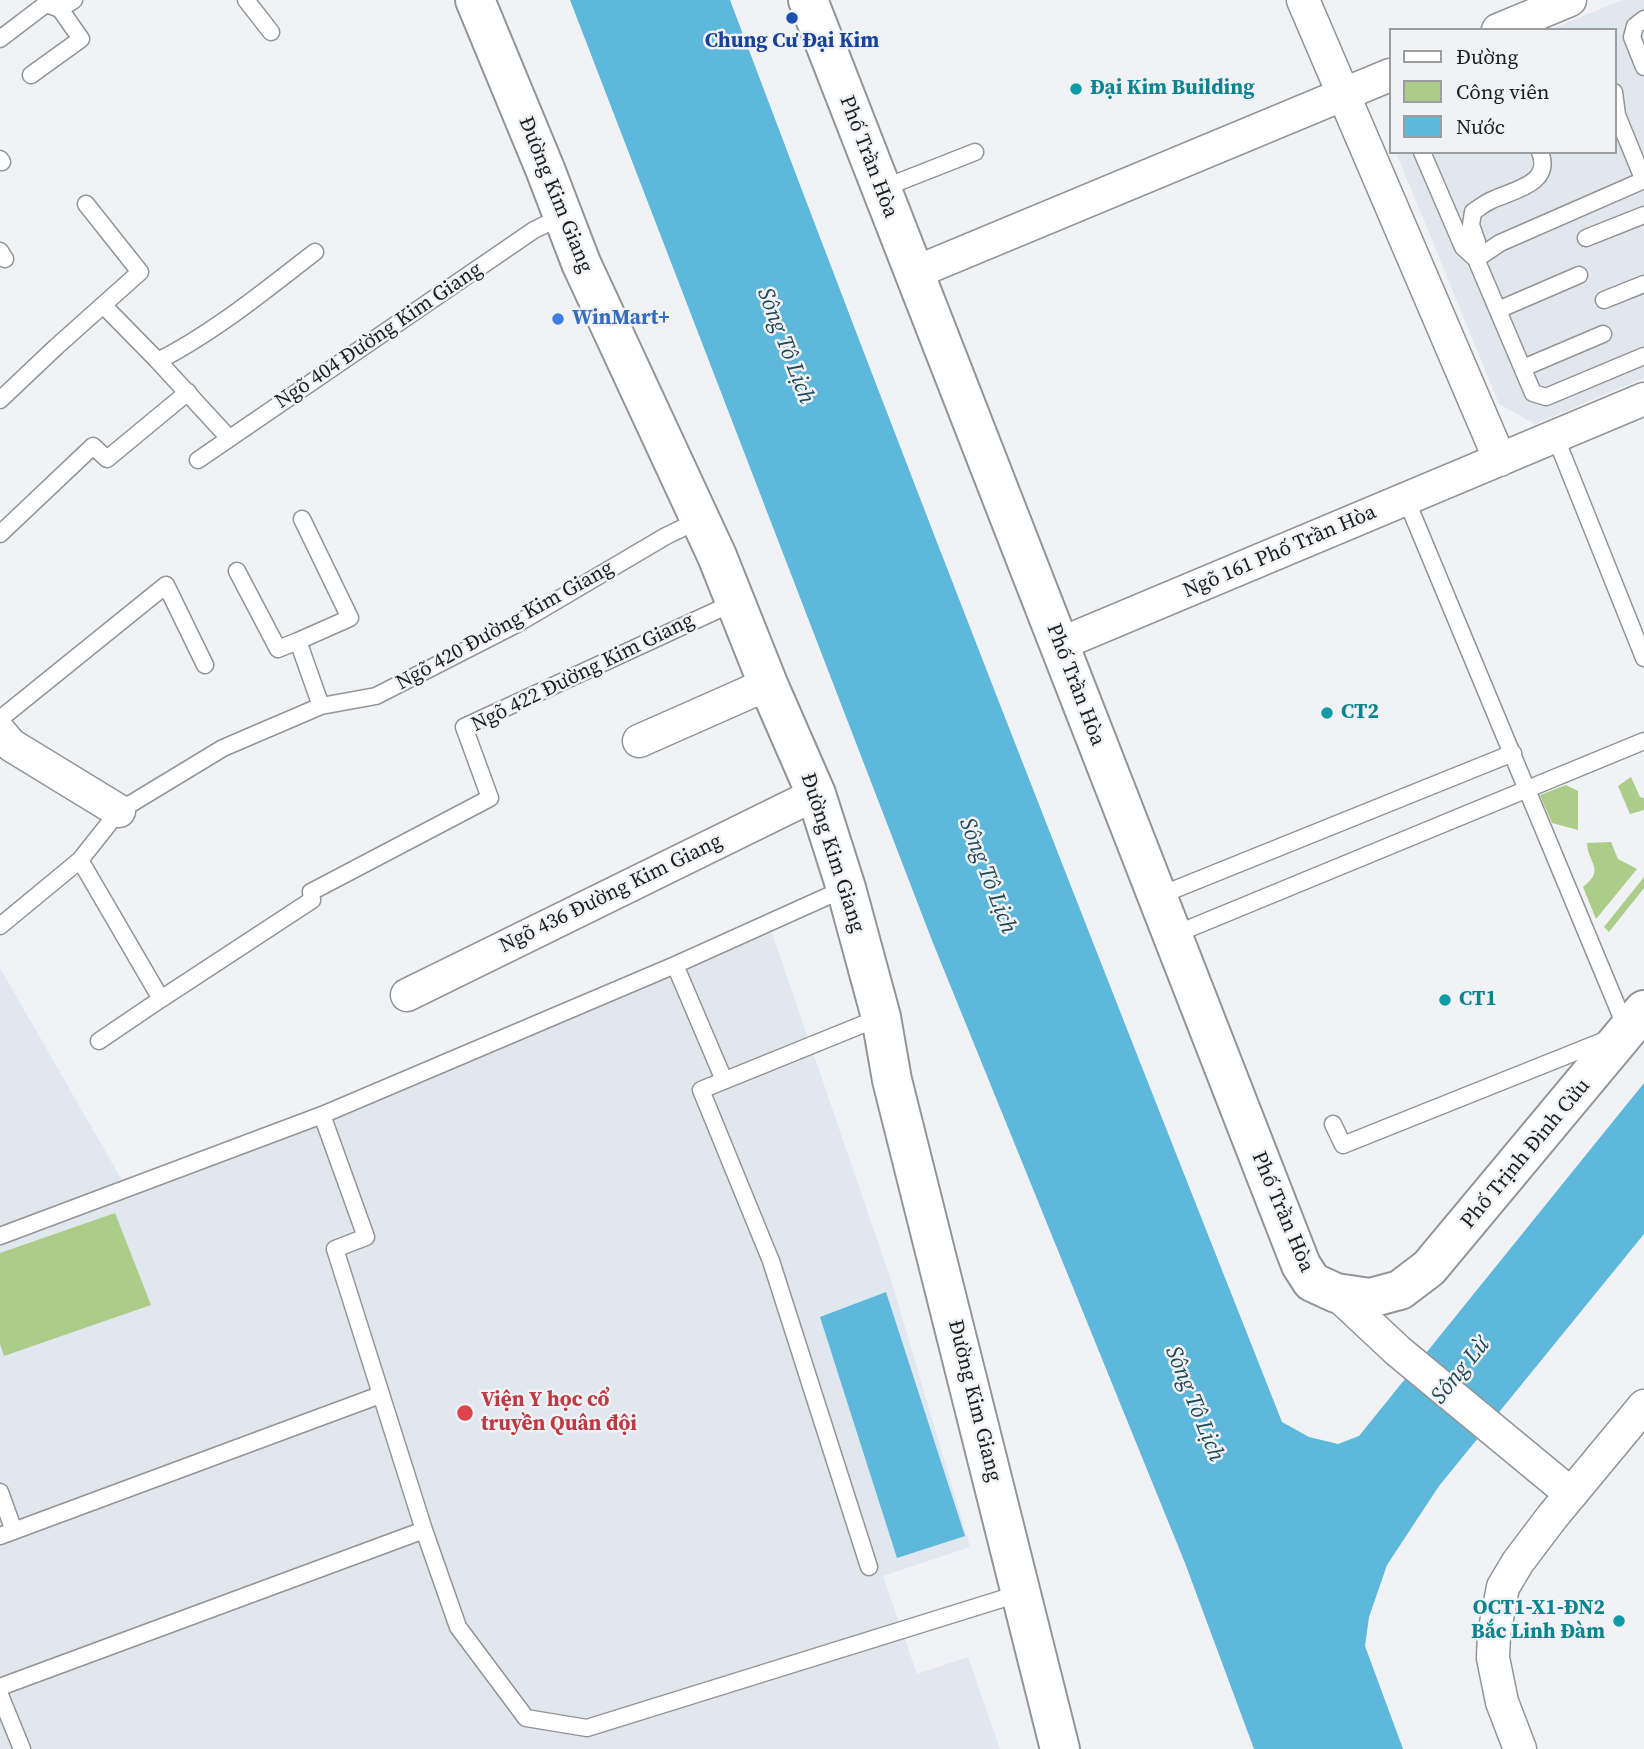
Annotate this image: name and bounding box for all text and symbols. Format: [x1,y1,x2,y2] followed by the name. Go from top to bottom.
[784,10,800,26] marker: Chung Cư Đại Kim
[1388,28,1616,154] legend
[705,29,879,55] place label: Chung Cư Đại Kim
[1456,42,1518,71] text: Đường
[1090,76,1255,102] place label: Đại Kim Building
[1456,77,1550,106] text: Công viên
[1068,81,1084,97] marker: Đại Kim Building
[833,92,903,222] street label: Phố Trần Hòa
[1456,112,1505,141] text: Nước
[512,113,598,277] street label: Đường Kim Giang
[271,257,487,415] street label: Ngõ 404 Đường Kim Giang
[750,284,820,408] water label: Sông Tô Lịch
[572,306,670,332] place label: WinMart+
[550,311,566,327] marker: WinMart+
[1180,500,1380,604] street label: Ngõ 161 Phố Trần Hòa
[392,556,618,696] street label: Ngõ 420 Đường Kim Giang
[468,608,698,738] street label: Ngõ 422 Đường Kim Giang
[1040,620,1110,750] street label: Phố Trần Hòa
[1341,700,1379,726] place label: CT2
[1319,705,1335,721] marker: CT2
[794,770,870,936] street label: Đường Kim Giang
[952,814,1022,938] water label: Sông Tô Lịch
[496,829,726,959] street label: Ngõ 436 Đường Kim Giang
[1459,987,1497,1013] place label: CT1
[1437,992,1453,1008] marker: CT1
[1456,1074,1596,1234] street label: Phố Trịnh Đình Cửu
[1245,1148,1319,1276] street label: Phố Trần Hòa
[942,1317,1006,1485] street label: Đường Kim Giang
[1426,1332,1496,1410] water label: Sông Lừ
[1158,1342,1230,1466] water label: Sông Tô Lịch
[481,1388,637,1438] place label: Viện Y học cổ truyền Quân đội
[455,1403,475,1423] marker: Viện Y học cổ truyền Quân đội
[1471,1596,1605,1646] place label: OCT1-X1-ĐN2 Bắc Linh Đàm
[1611,1613,1627,1629] marker: OCT1-X1-ĐN2 Bắc Linh Đàm

